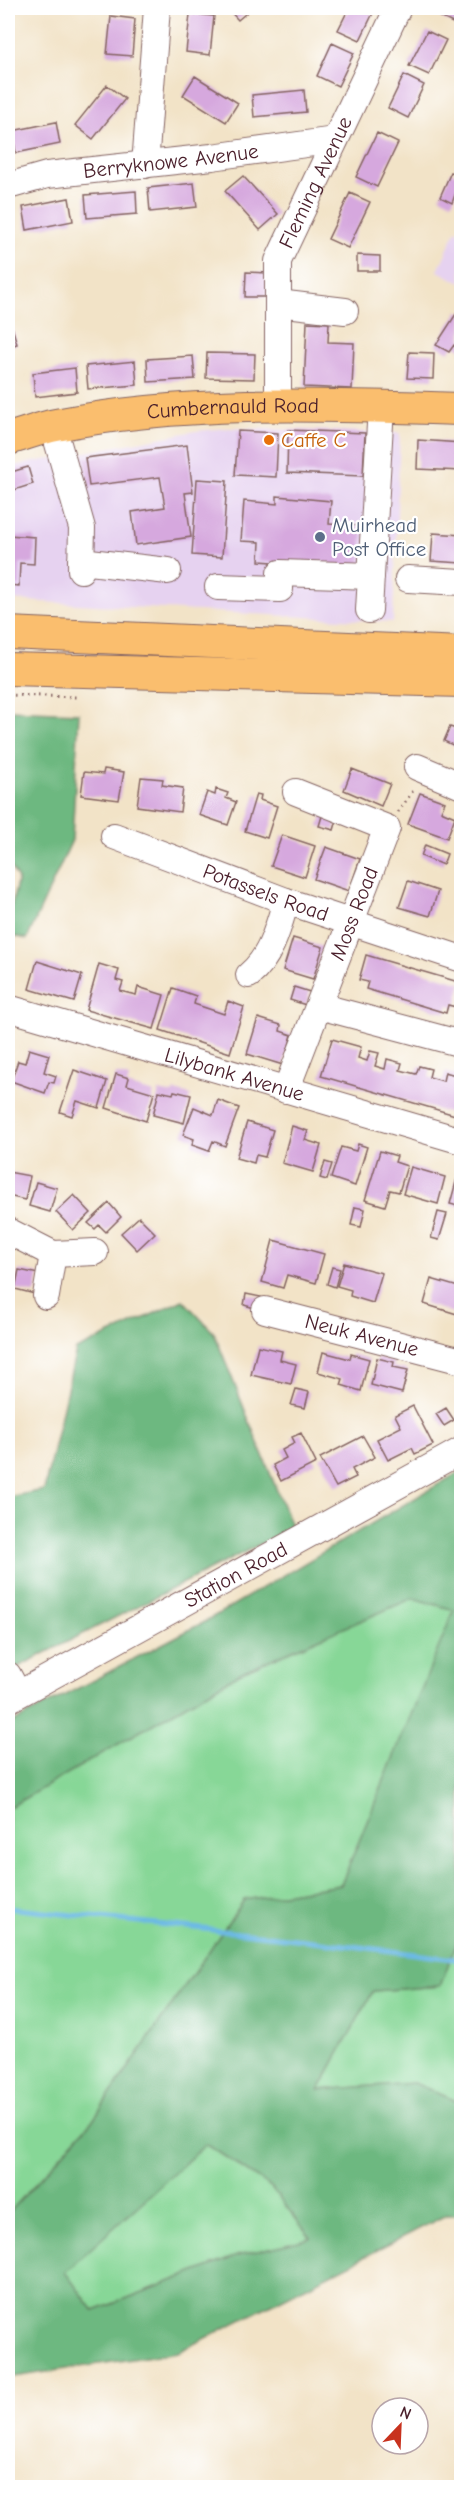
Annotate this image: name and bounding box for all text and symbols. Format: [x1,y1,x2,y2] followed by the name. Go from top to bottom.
[274,113,357,252] street label: Fleming Avenue
[82,139,260,183] street label: Berryknowe Avenue
[146,393,319,424] street label: Cumbernauld Road
[281,428,347,452] place label: Caffe C
[262,433,276,447] marker: Caffe C
[332,513,426,561] place label: Muirhead Post Office
[313,530,327,544] marker: Muirhead Post Office
[200,859,332,926] street label: Potassels Road
[325,863,383,964] street label: Moss Road
[162,1043,307,1106] street label: Lilybank Avenue
[303,1309,421,1361] street label: Neuk Avenue
[180,1537,291,1613] street label: Station Road
[370,2396,430,2456] north arrow
[397,2403,414,2423] text: N

